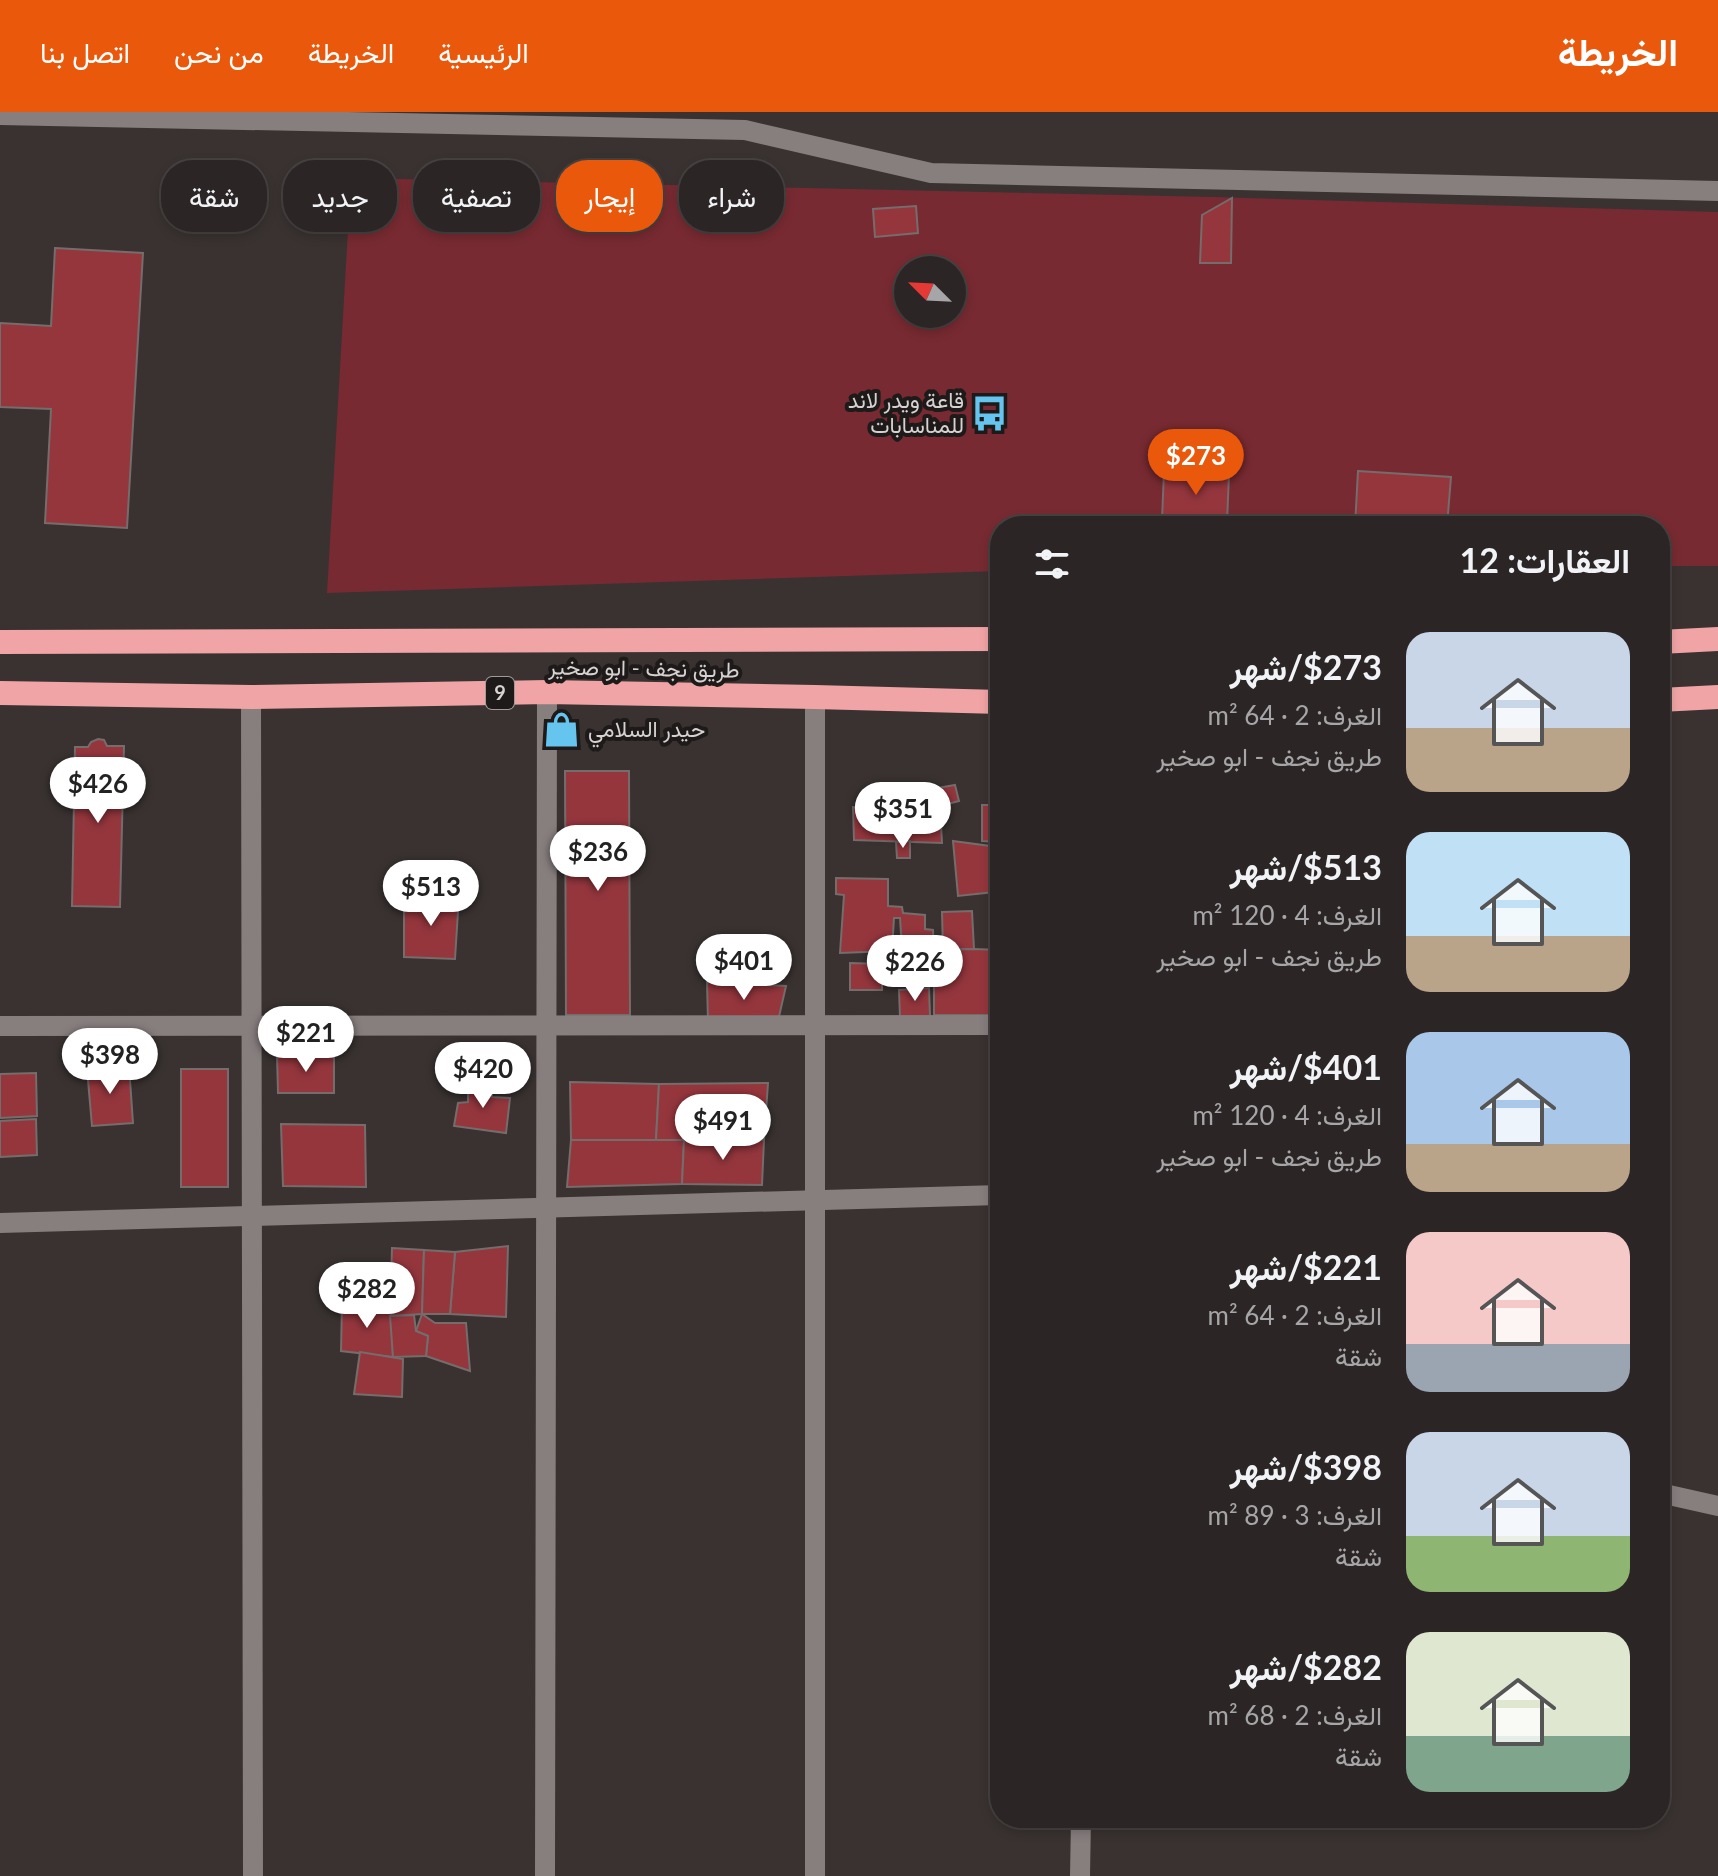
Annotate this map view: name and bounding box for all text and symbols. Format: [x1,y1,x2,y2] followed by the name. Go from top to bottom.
[1558,28,1678,74] text: الخريطة
[40,35,130,69] text: اتصل بنا
[174,35,264,69] text: من نحن
[308,35,394,69] text: الخريطة
[438,35,529,69] text: الرئيسية
[161,160,267,232] chip: شقة
[283,160,397,232] chip: جديد
[413,160,540,232] chip: تصفية
[556,160,663,232] chip: إيجار
[679,160,784,232] chip: شراء
[894,256,966,328] north arrow
[894,256,966,328] map controls
[848,386,964,438] place label: قاعة ويدر لاند للمناسابات
[971,394,1009,432] bus stop icon: قاعة ويدر لاند للمناسابات
[1149,429,1243,497] pin: $273
[1166,439,1226,471] text: $273
[1460,539,1630,580] text: العقارات: 12
[1030,542,1074,586] icon: filters
[1230,646,1382,687] text: $273/شهر
[547,652,740,684] street label: طريق نجف - ابو صخير
[1470,664,1566,760] icon: home
[486,677,514,709] road number: 9
[1208,699,1382,731] text: الغرف: 2 · 64 m²
[543,710,581,748] shop icon: حيدر السلامي
[588,715,705,748] place label: حيدر السلامي
[1156,740,1382,772] text: طريق نجف - ابو صخير
[51,757,145,825] pin: $426
[68,767,128,799] text: $426
[856,782,950,850] pin: $351
[873,792,933,824] text: $351
[551,825,645,893] pin: $236
[568,835,628,867] text: $236
[1230,846,1382,887] text: $513/شهر
[384,860,478,928] pin: $513
[1470,864,1566,960] icon: home
[401,870,461,902] text: $513
[1192,899,1382,931] text: الغرف: 4 · 120 m²
[697,934,791,1002] pin: $401
[868,935,962,1003] pin: $226
[1156,940,1382,972] text: طريق نجف - ابو صخير
[714,944,774,976] text: $401
[885,945,945,977] text: $226
[259,1006,353,1074] pin: $221
[276,1016,336,1048] text: $221
[63,1028,157,1096] pin: $398
[80,1038,140,1070] text: $398
[436,1042,530,1110] pin: $420
[1230,1046,1382,1087] text: $401/شهر
[453,1052,513,1084] text: $420
[1470,1064,1566,1160] icon: home
[676,1094,770,1162] pin: $491
[1192,1099,1382,1131] text: الغرف: 4 · 120 m²
[693,1104,753,1136] text: $491
[1156,1140,1382,1172] text: طريق نجف - ابو صخير
[1230,1246,1382,1287] text: $221/شهر
[320,1262,414,1330] pin: $282
[1470,1264,1566,1360] icon: home
[337,1272,397,1304] text: $282
[1208,1299,1382,1331] text: الغرف: 2 · 64 m²
[1335,1340,1382,1372] text: شقة
[1230,1446,1382,1487] text: $398/شهر
[1470,1464,1566,1560] icon: home
[1208,1499,1382,1531] text: الغرف: 3 · 89 m²
[1335,1540,1382,1572] text: شقة
[1230,1646,1382,1687] text: $282/شهر
[1470,1664,1566,1760] icon: home
[1208,1699,1382,1731] text: الغرف: 2 · 68 m²
[1335,1740,1382,1772] text: شقة

